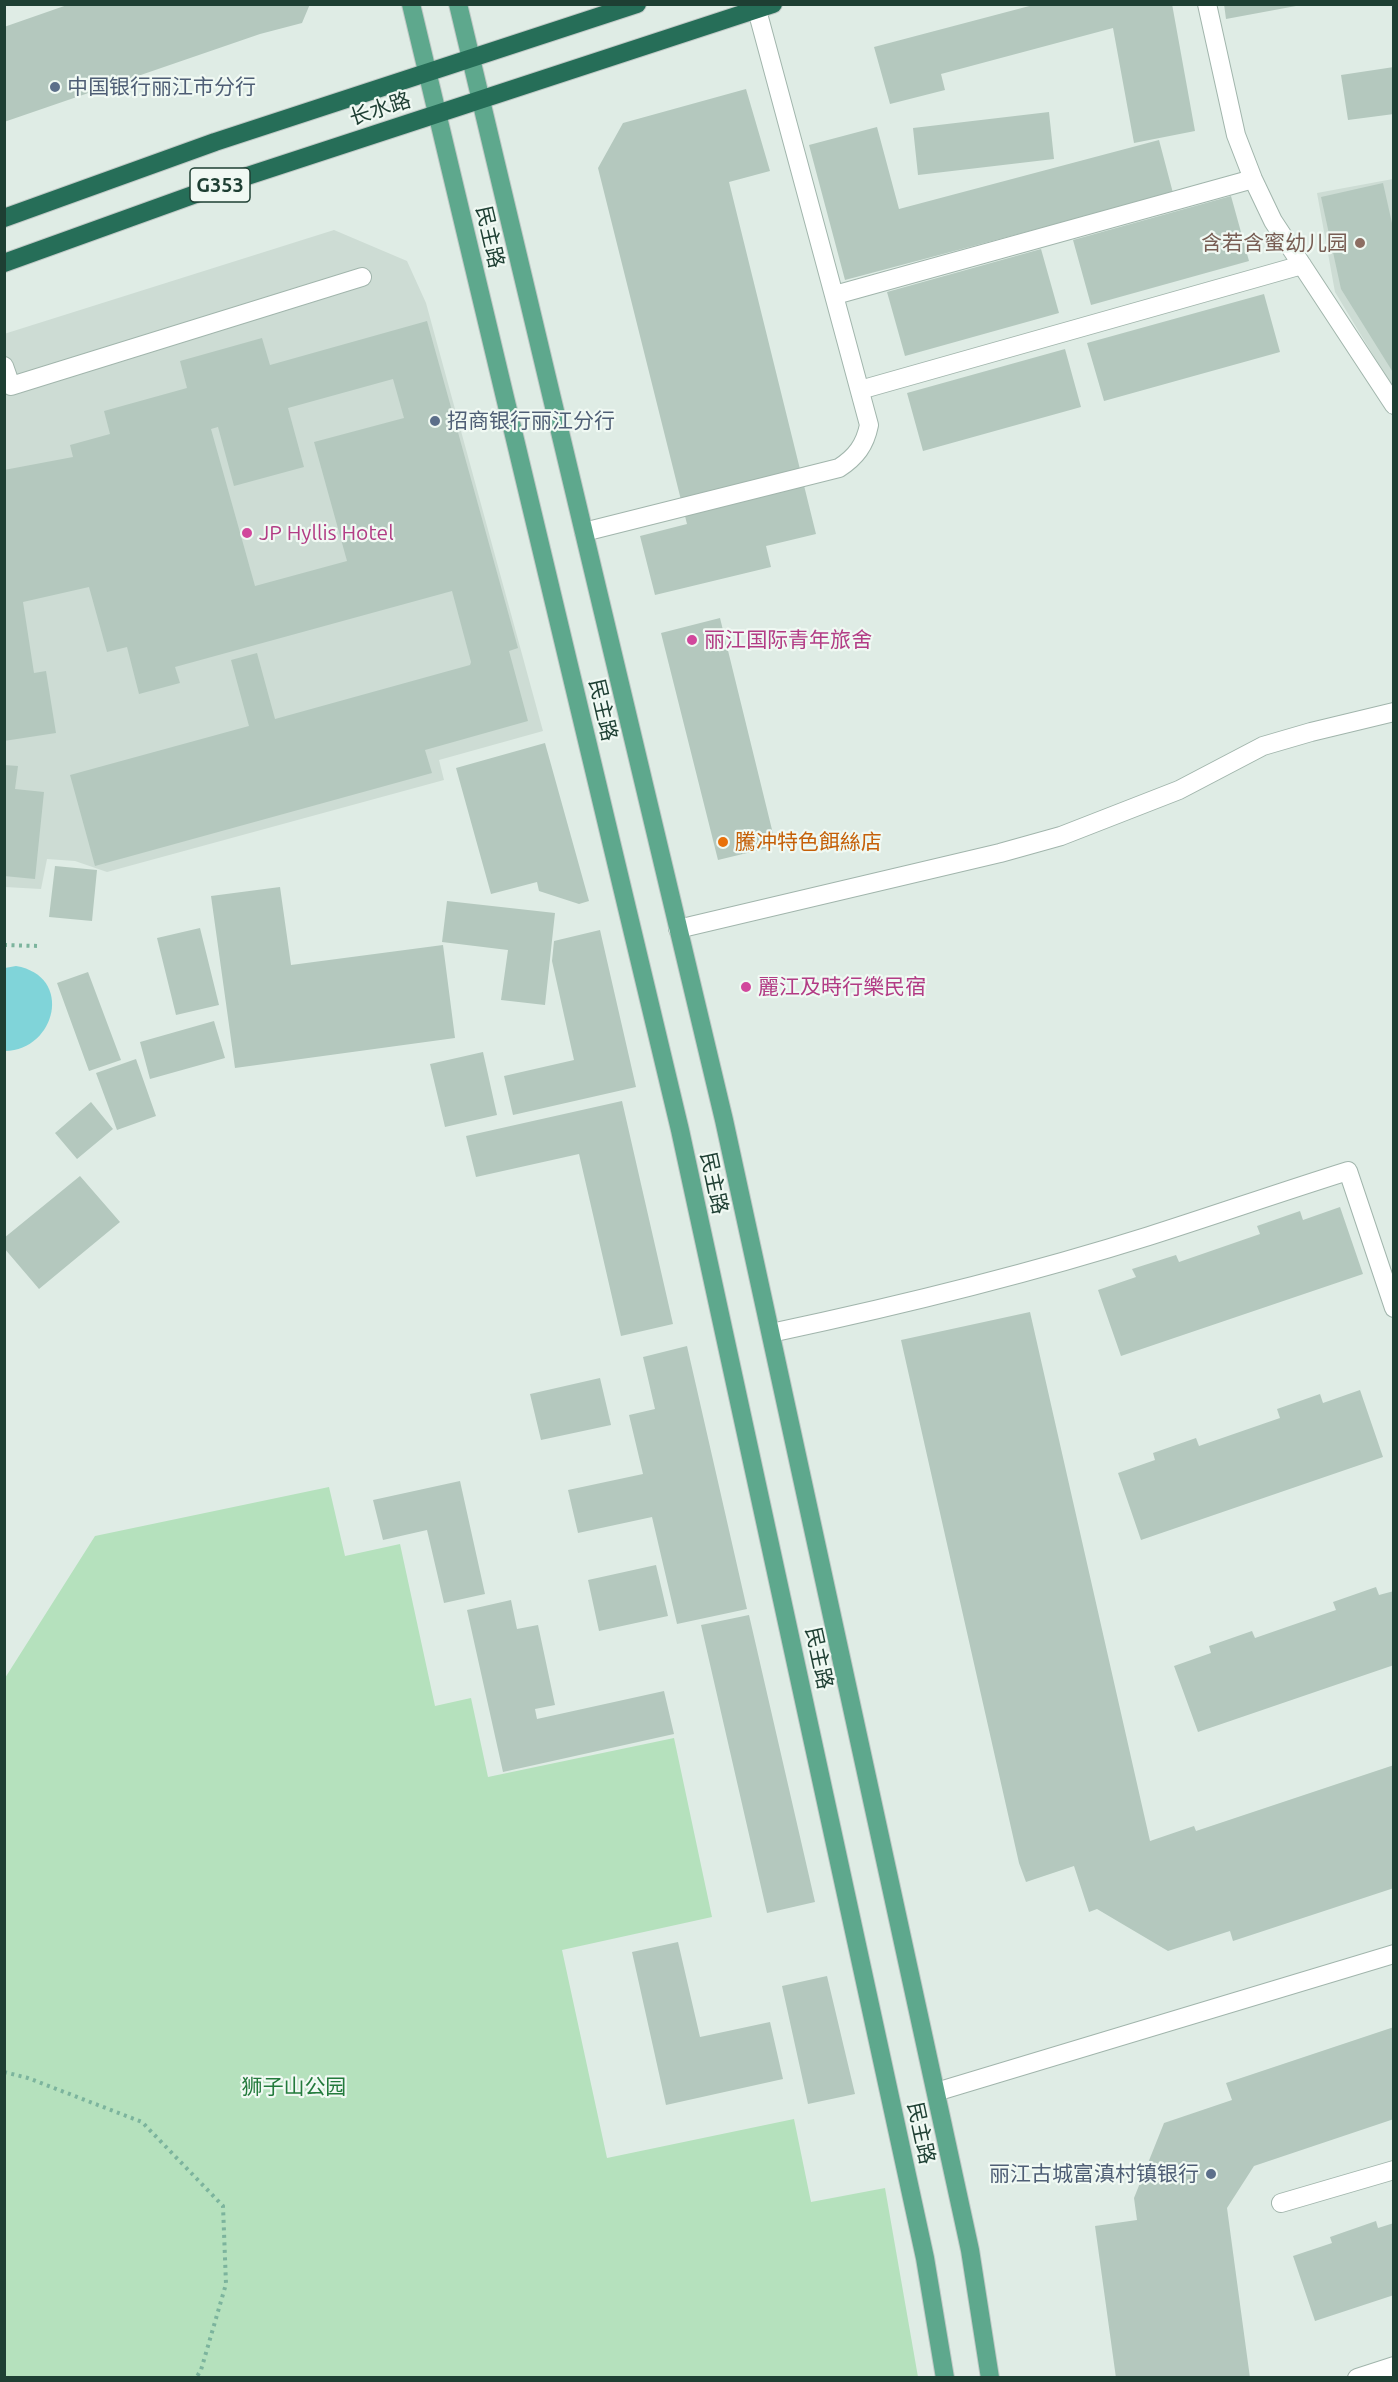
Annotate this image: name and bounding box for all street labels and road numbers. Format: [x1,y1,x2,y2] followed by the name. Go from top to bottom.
[346,87,414,131] street label: 长水路
[190,168,250,202] road number: G353
[471,203,509,271] street label: 民主路
[584,676,622,744] street label: 民主路
[695,1150,733,1216] street label: 民主路
[800,1625,838,1691] street label: 民主路
[902,2100,940,2166] street label: 民主路

